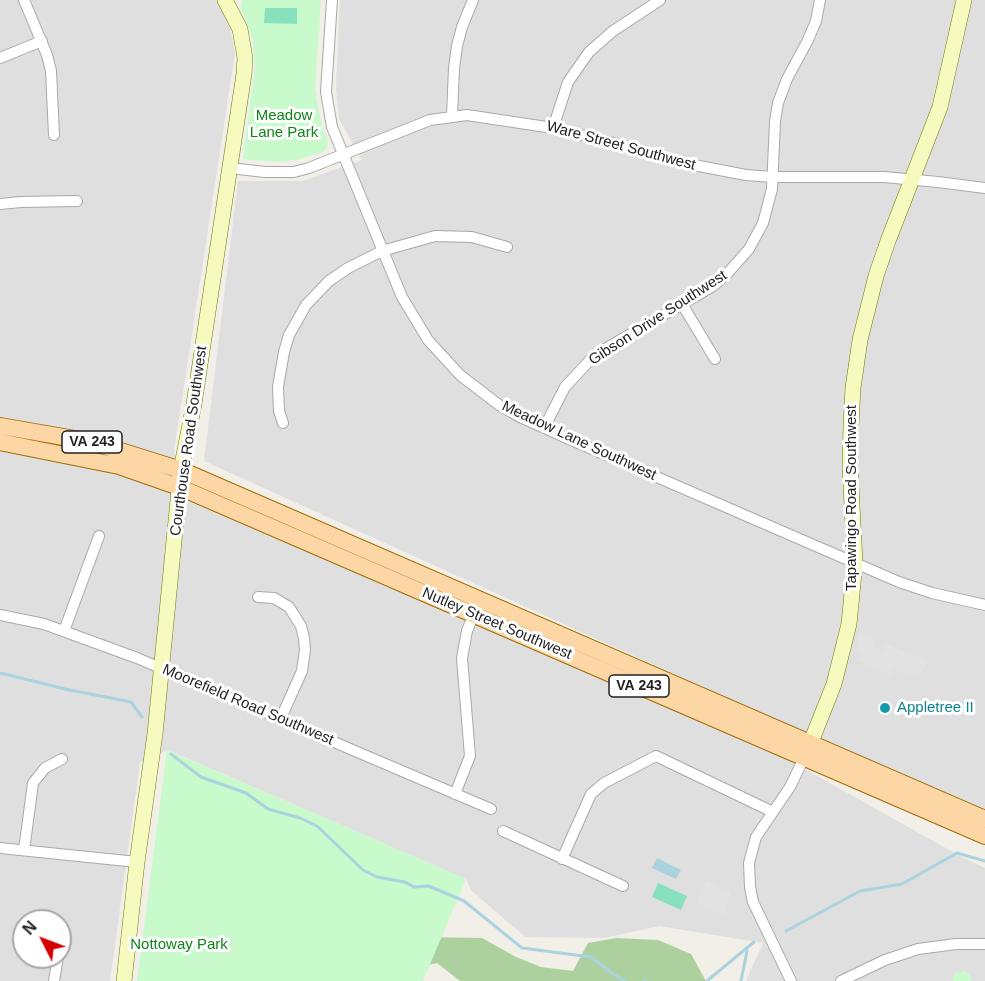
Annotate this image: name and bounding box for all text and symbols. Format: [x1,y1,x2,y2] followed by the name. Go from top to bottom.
[250,107,318,142] park label: Meadow Lane Park
[544,117,698,175] street label: Ware Street Southwest
[586,267,730,369] street label: Gibson Drive Southwest
[167,345,211,537] street label: Courthouse Road Southwest
[499,397,659,485] street label: Meadow Lane Southwest
[843,405,861,591] street label: Tapawingo Road Southwest
[62,431,122,453] road number: VA 243
[419,584,575,664] street label: Nutley Street Southwest
[160,661,336,749] street label: Moorefield Road Southwest
[609,675,669,697] road number: VA 243
[897,699,974,717] place label: Appletree II
[878,701,892,715] marker: Appletree II
[12,909,72,969] north arrow
[20,918,40,938] text: N
[130,936,228,954] park label: Nottoway Park

